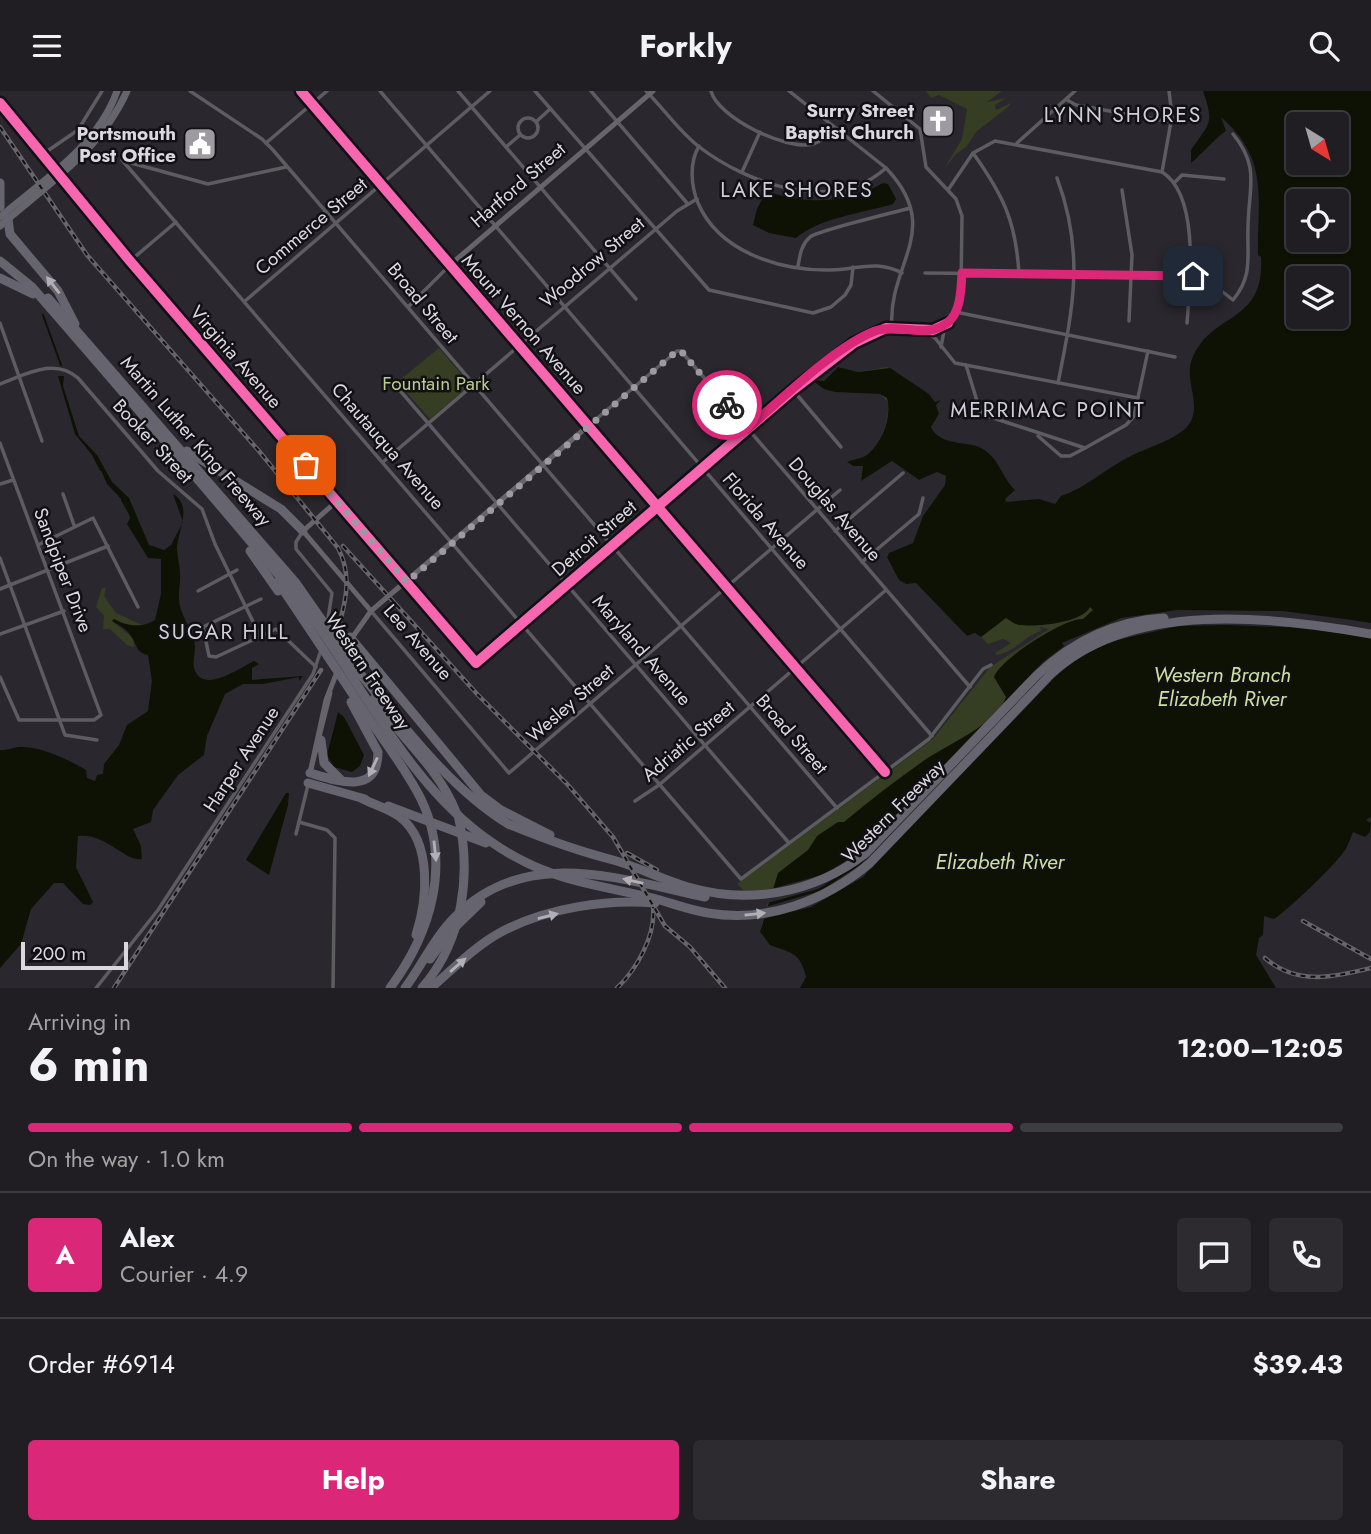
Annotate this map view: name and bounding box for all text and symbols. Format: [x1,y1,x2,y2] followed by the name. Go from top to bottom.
[639,23,732,69] text: Forkly
[28,27,66,65] icon: menu
[1305,27,1343,65] icon: search
[785,97,914,146] place label: Surry Street Baptist Church
[1044,100,1202,130] district label: LYNN SHORES
[919,102,957,140] church icon: Surry Street Baptist Church
[1286,112,1349,175] north arrow
[1286,112,1349,329] map controls
[76,120,176,169] place label: Portsmouth Post Office
[181,125,219,163] public building icon: Portsmouth Post Office
[465,136,572,234] street label: Hartford Street
[249,171,373,281] street label: Commerce Street
[720,175,874,205] district label: LAKE SHORES
[1286,189,1349,252] button: locate
[534,210,650,314] street label: Woodrow Street
[1163,246,1223,306] pin
[455,248,593,400] street label: Mount Vernon Avenue
[381,257,465,350] street label: Broad Street
[1174,257,1212,295] icon: home
[1286,266,1349,329] button: layers
[46,276,60,294] one-way arrow
[184,300,288,414] street label: Virginia Avenue
[114,350,278,533] street label: Martin Luther King Freeway
[382,370,490,397] park label: Fountain Park
[692,370,762,440] courier
[325,377,451,516] street label: Chautauqua Avenue
[708,386,746,424] icon: bike
[107,393,200,490] street label: Booker Street
[950,395,1146,425] district label: MERRIMAC POINT
[276,435,336,495] pin
[287,446,325,484] icon: bag
[782,451,888,567] street label: Douglas Avenue
[716,467,816,576] street label: Florida Avenue
[546,493,643,582] street label: Detroit Street
[27,504,99,636] street label: Sandpiper Drive
[586,589,698,712] street label: Maryland Avenue
[377,598,459,686] street label: Lee Avenue
[319,607,418,736] street label: Western Freeway
[158,617,290,647] district label: SUGAR HILL
[520,657,620,749] street label: Wesley Street
[1153,660,1291,714] water label: Western Branch Elizabeth River
[750,688,835,780] street label: Broad Street
[636,694,741,788] street label: Adriatic Street
[197,701,285,817] street label: Harper Avenue
[835,753,951,869] street label: Western Freeway
[367,757,379,778] one-way arrow
[429,840,440,862] one-way arrow
[935,847,1066,877] water label: Elizabeth River
[622,875,644,886] one-way arrow
[744,908,766,919] one-way arrow
[537,910,559,921] one-way arrow
[21,939,128,971] scale bar
[32,940,86,967] text: 200 m
[450,958,467,973] one-way arrow
[28,1005,131,1039] text: Arriving in
[1177,1029,1343,1067] text: 12:00–12:05
[28,1032,149,1098] text: 6 min
[28,1142,225,1176] text: On the way · 1.0 km
[1177,1218,1251,1292] button: chat
[1269,1218,1343,1292] button: phone
[120,1219,174,1257] text: Alex
[55,1236,75,1274] text: A
[120,1257,248,1291] text: Courier · 4.9
[28,1345,175,1383] text: Order #6914
[1252,1345,1343,1383] text: $39.43
[28,1440,679,1520] button: Help
[693,1440,1343,1520] button: Share

